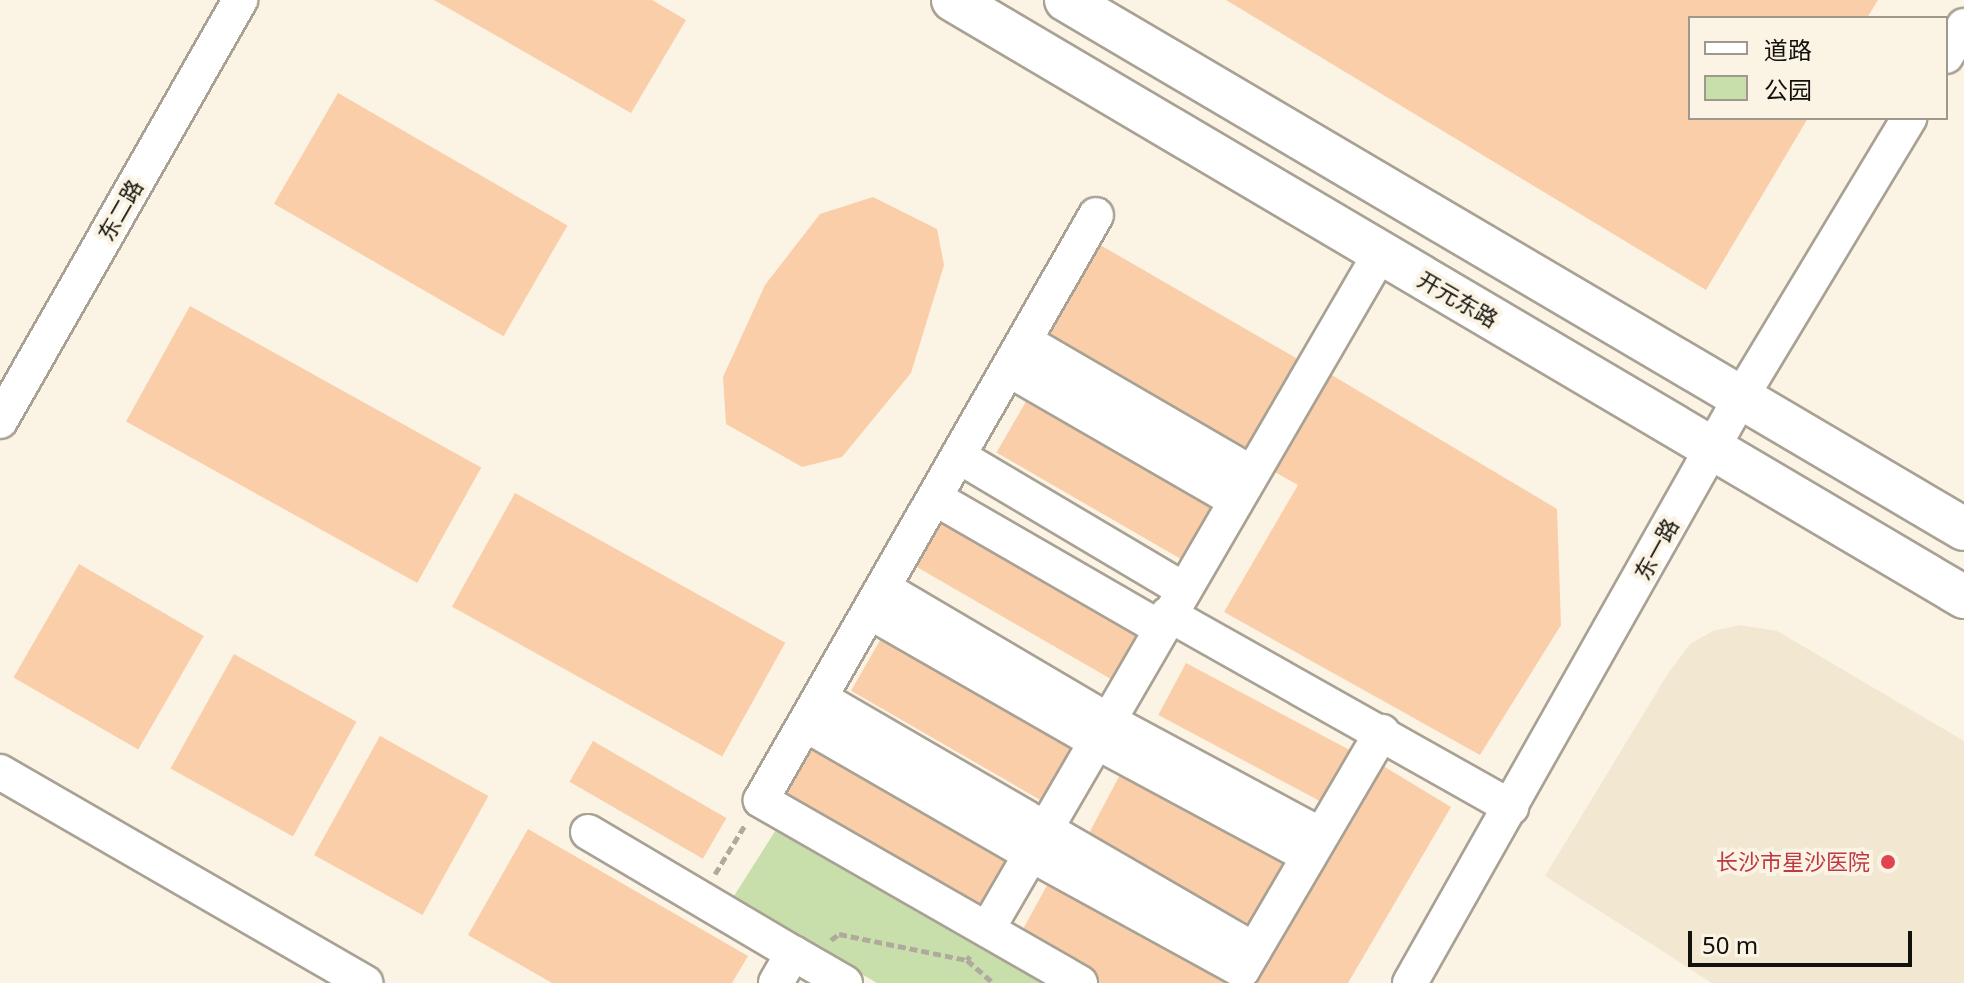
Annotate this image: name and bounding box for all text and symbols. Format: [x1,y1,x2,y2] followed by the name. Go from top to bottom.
[1688,16,1948,120] legend
[1764,33,1812,66] text: 道路
[1764,73,1812,106] text: 公园
[92,175,148,245] street label: 东二路
[1413,266,1503,332] street label: 开元东路
[1628,514,1684,584] street label: 东一路
[1716,849,1870,875] place label: 长沙市星沙医院
[1877,851,1899,873] marker: 长沙市星沙医院
[1692,915,1916,965] scale bar
[1702,928,1758,961] text: 50 m

